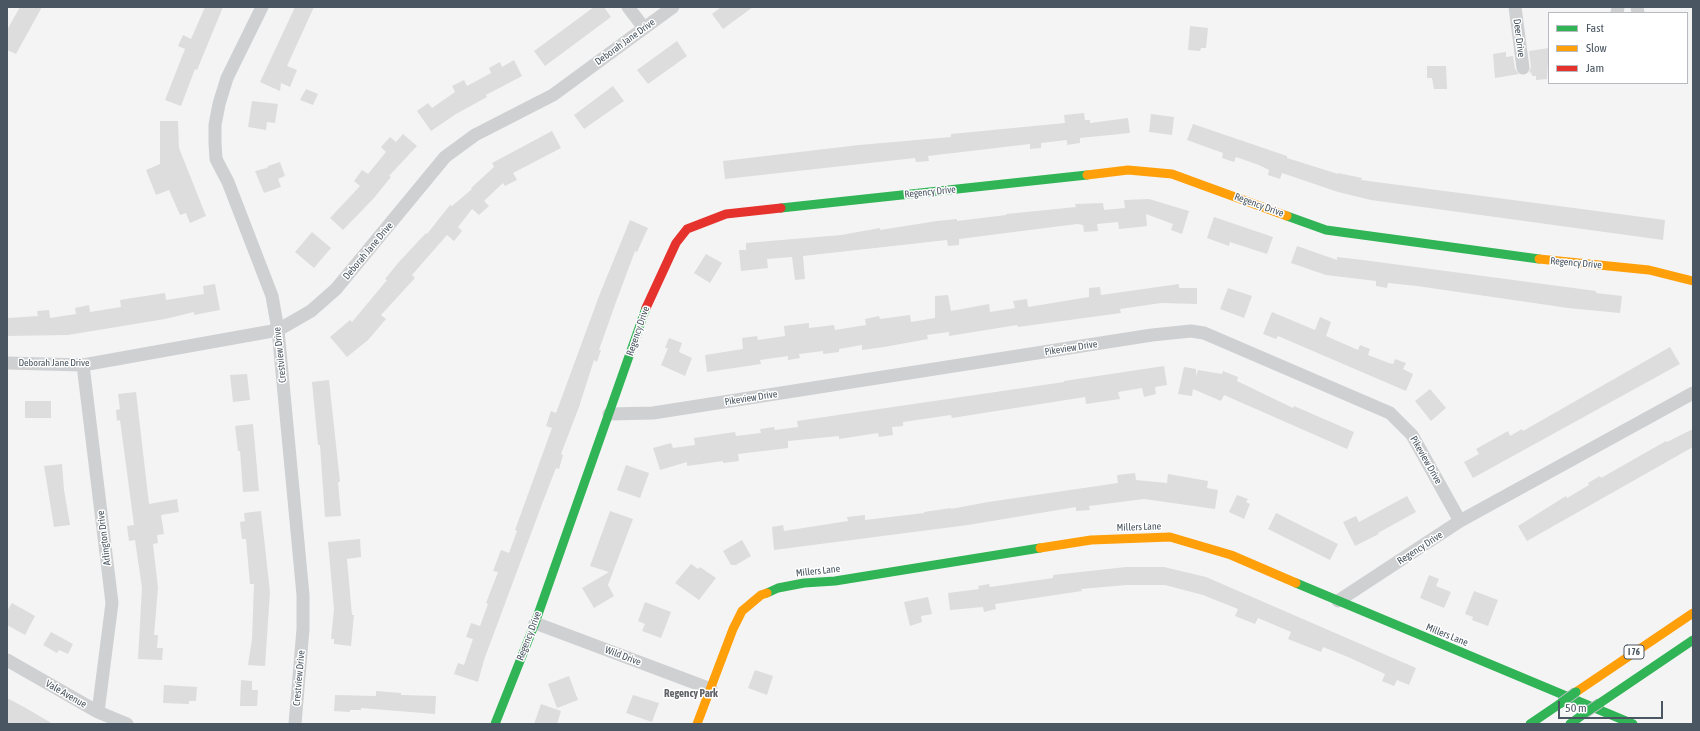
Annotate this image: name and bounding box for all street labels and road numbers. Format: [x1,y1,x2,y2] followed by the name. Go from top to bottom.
[593,16,657,68] street label: Deborah Jane Drive
[1511,18,1527,58] street label: Deer Drive
[904,183,956,201] street label: Regency Drive
[1233,191,1285,219] street label: Regency Drive
[341,220,395,282] street label: Deborah Jane Drive
[1550,255,1602,271] street label: Regency Drive
[624,305,652,357] street label: Regency Drive
[271,327,289,383] street label: Crestview Drive
[1044,338,1098,358] street label: Pikeview Drive
[18,357,90,369] street label: Deborah Jane Drive
[724,388,778,408] street label: Pikeview Drive
[1407,434,1445,486] street label: Pikeview Drive
[95,510,113,566] street label: Arlington Drive
[1117,520,1161,534] street label: Millers Lane
[1395,529,1445,567] street label: Regency Drive
[795,563,841,579] street label: Millers Lane
[514,610,544,662] street label: Regency Drive
[1424,621,1470,649] street label: Millers Lane
[603,644,643,668] street label: Wild Drive
[1624,645,1644,659] road number: I 76
[291,650,307,706] street label: Crestview Drive
[43,677,89,711] street label: Vale Avenue

